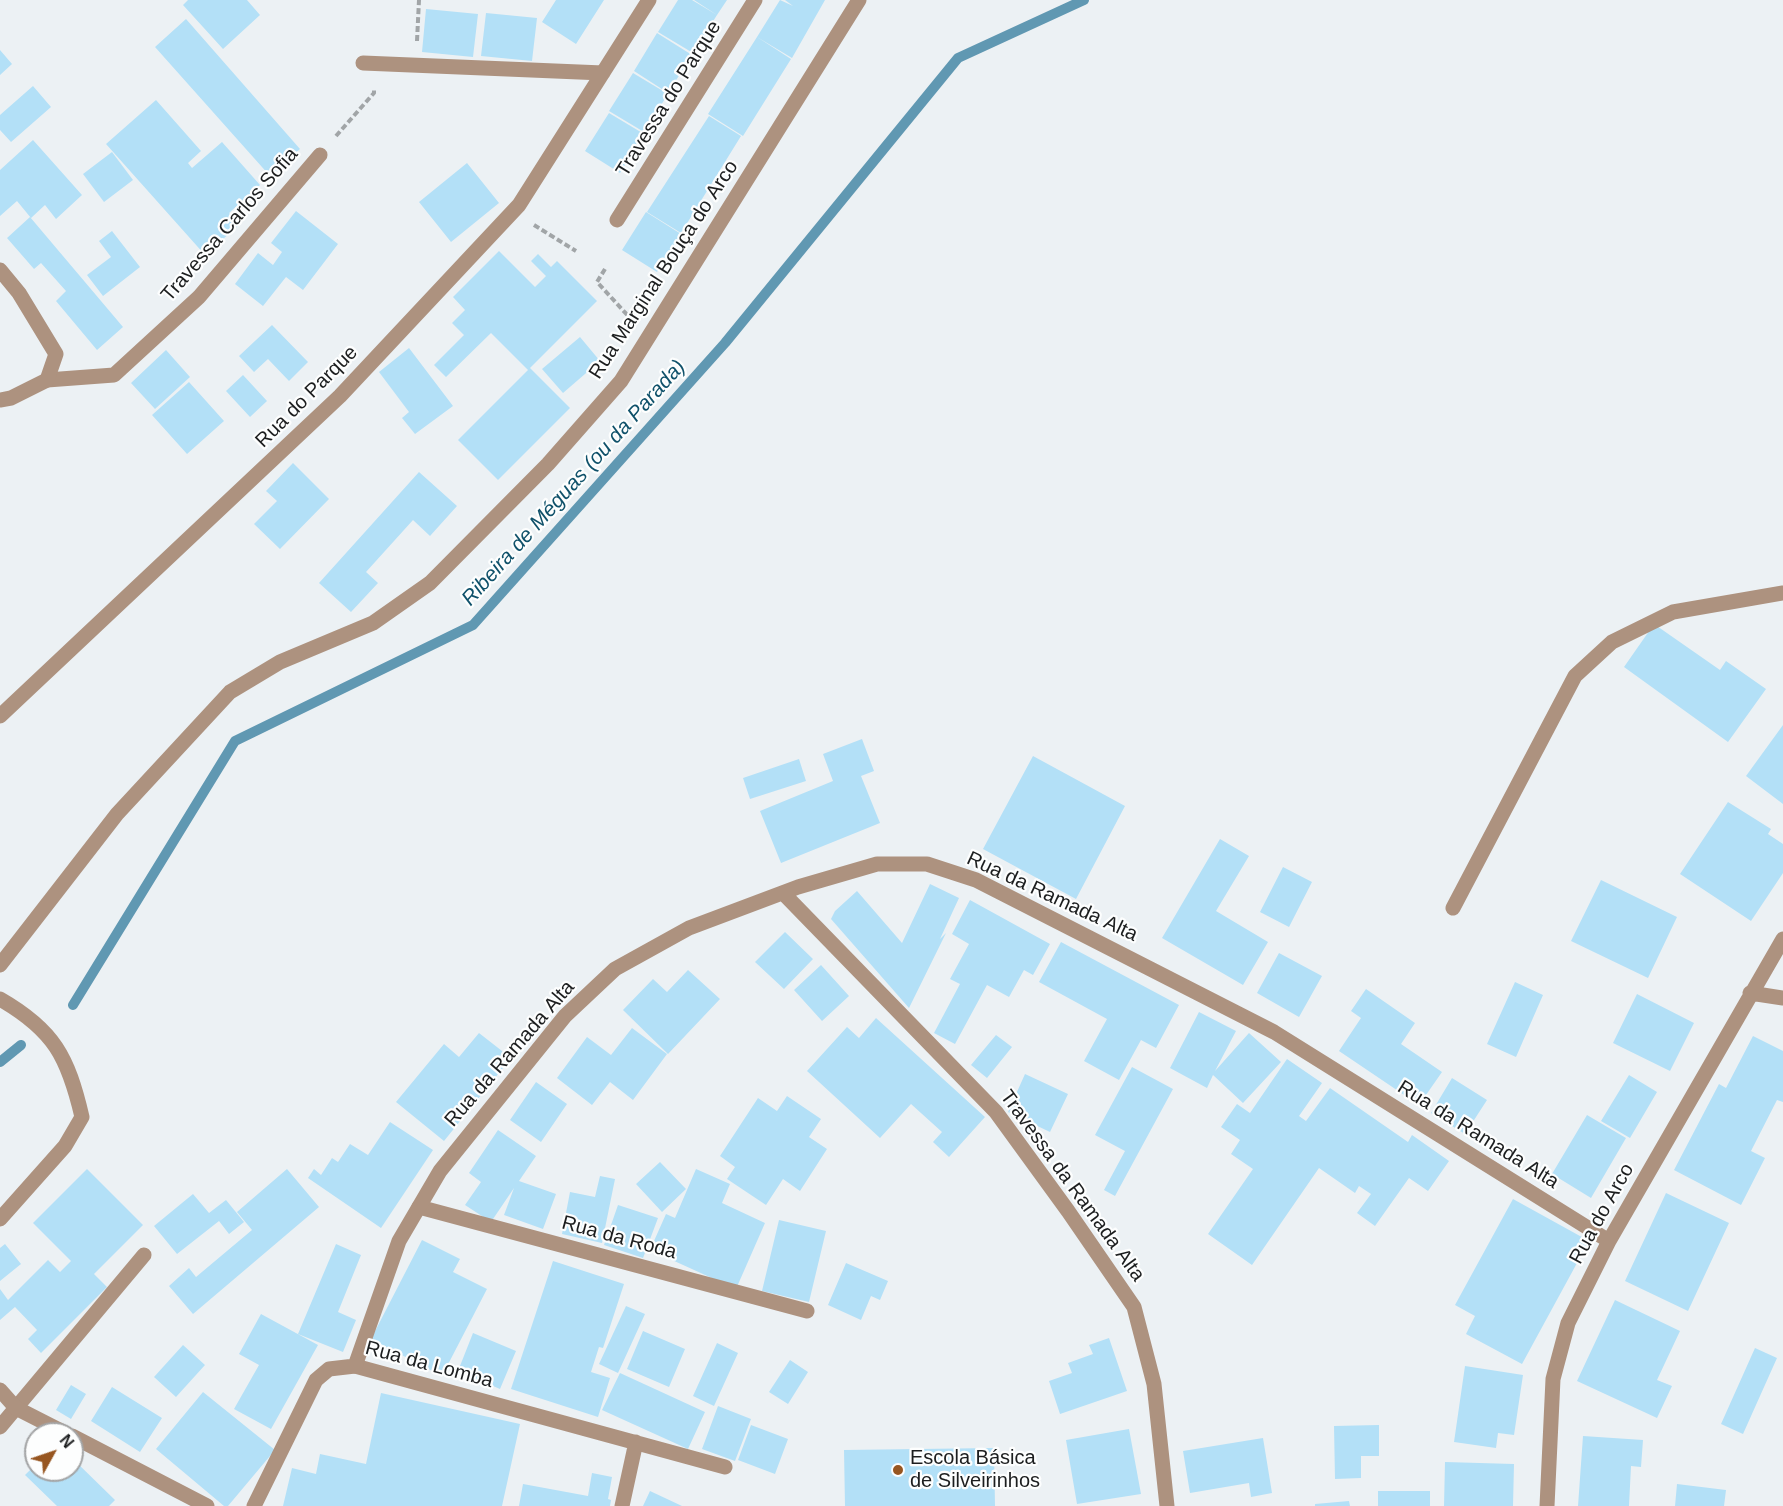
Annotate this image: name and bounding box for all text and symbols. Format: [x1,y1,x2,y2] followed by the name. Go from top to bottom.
[611,17,727,181] street label: Travessa do Parque
[157,143,303,307] street label: Travessa Carlos Sofia
[584,156,744,384] street label: Rua Marginal Bouça do Arco
[251,341,363,453] street label: Rua do Parque
[457,355,691,611] water label: Ribeira de Méguas (ou da Parada)
[963,847,1141,947] street label: Rua da Ramada Alta
[440,976,580,1132] street label: Rua da Ramada Alta
[1393,1076,1563,1194] street label: Rua da Ramada Alta
[995,1086,1149,1286] street label: Travessa da Ramada Alta
[1565,1160,1639,1268] street label: Rua do Arco
[559,1211,679,1265] street label: Rua da Roda
[363,1336,495,1394] street label: Rua da Lomba
[24,1422,84,1482] north arrow
[56,1432,77,1451] text: N
[910,1446,1040,1493] place label: Escola Básica de Silveirinhos
[891,1463,905,1477] marker: Escola Básica de Silveirinhos

